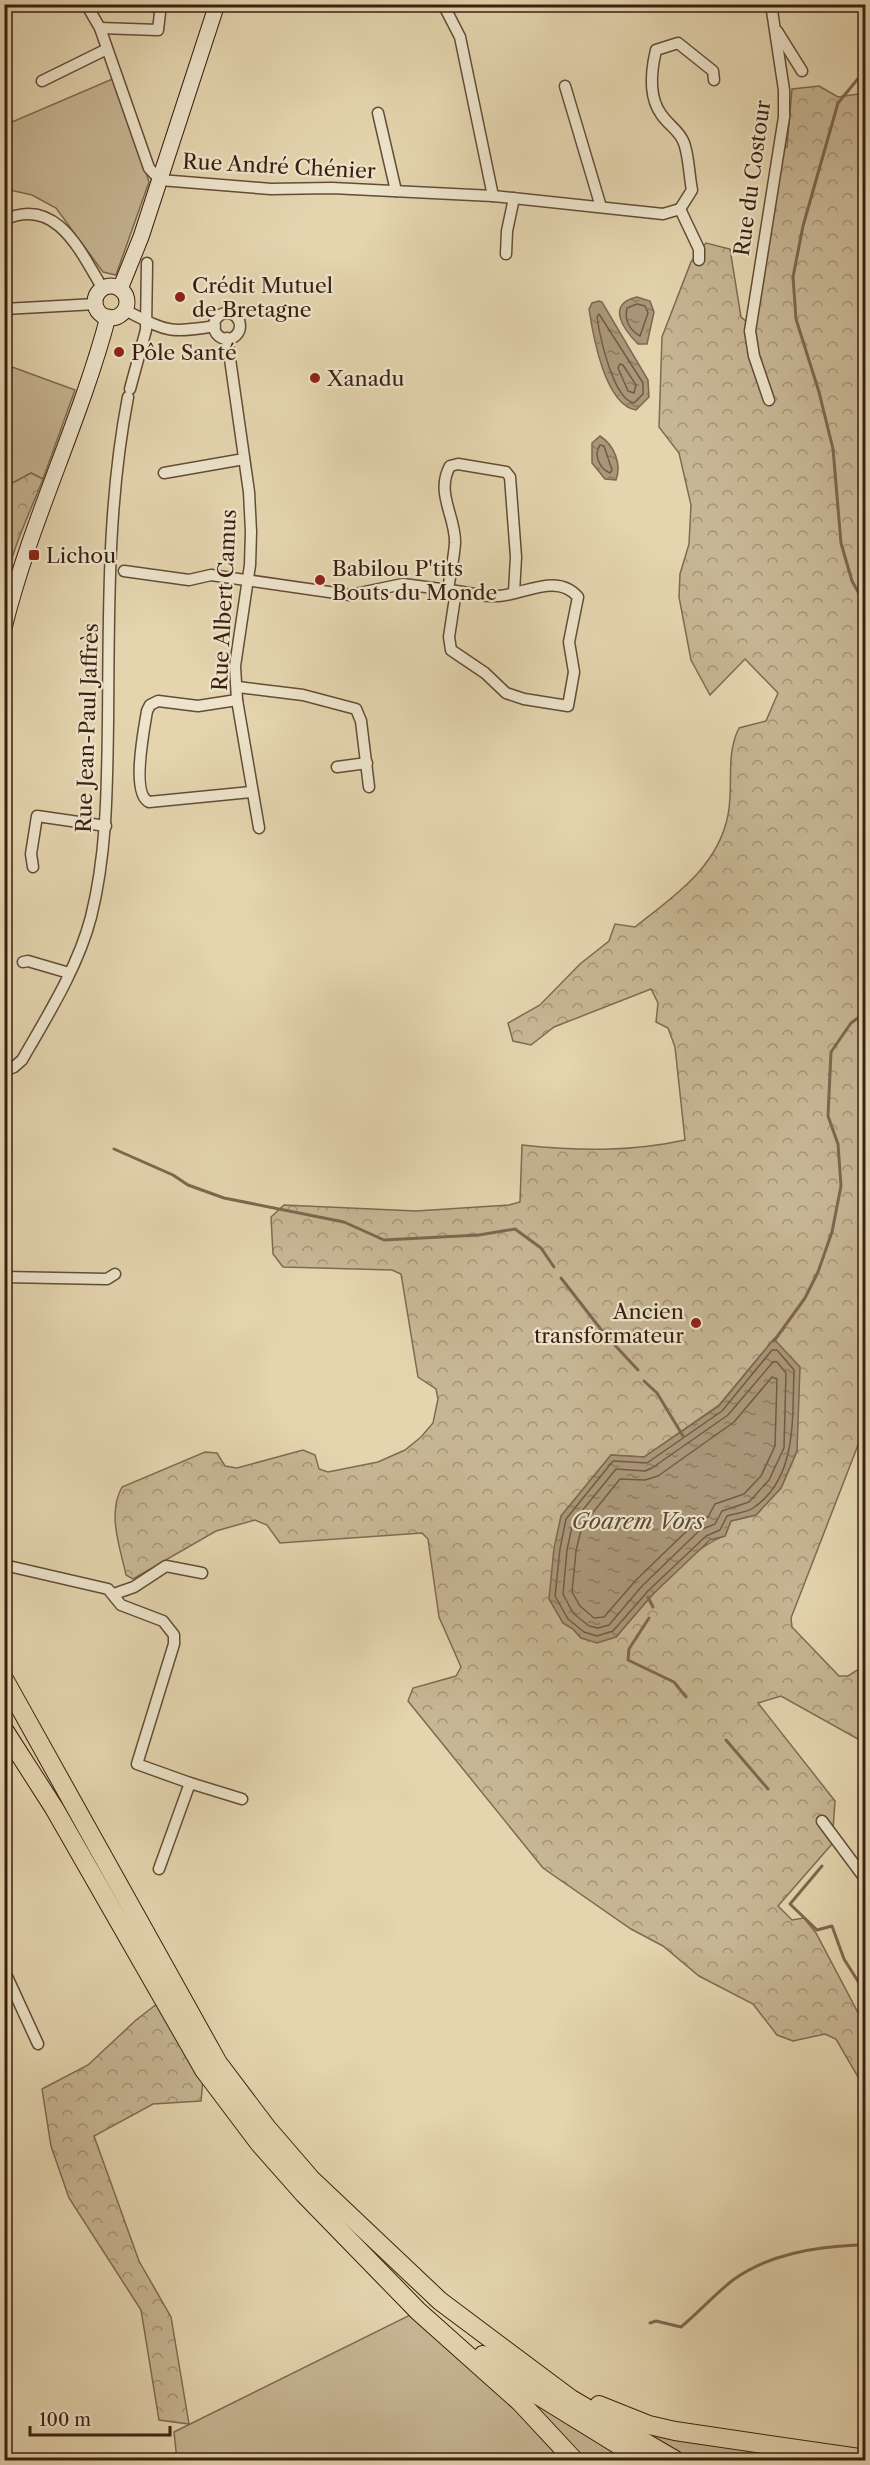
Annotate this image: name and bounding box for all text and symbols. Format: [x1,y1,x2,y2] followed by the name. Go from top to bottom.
[729,98,775,258] street label: Rue du Costour
[182,148,376,184] street label: Rue André Chénier
[192,273,333,322] place label: Crédit Mutuel de Bretagne
[173,290,187,304] marker: Crédit Mutuel de Bretagne
[131,340,237,365] place label: Pôle Santé
[112,345,126,359] marker: Pôle Santé
[326,366,405,391] place label: Xanadu
[308,371,322,385] marker: Xanadu
[207,509,241,691] street label: Rue Albert Camus
[46,543,116,568] place label: Lichou
[27,548,41,562] marker: Lichou
[332,556,497,605] place label: Babilou P'tits Bouts du Monde
[313,573,327,587] marker: Babilou P'tits Bouts du Monde
[71,623,103,833] street label: Rue Jean-Paul Jaffrès
[534,1299,684,1348] place label: Ancien transformateur
[689,1316,703,1330] marker: Ancien transformateur
[571,1508,705,1535] water label: Goarem Vors
[30,2399,170,2437] scale bar
[39,2409,91,2431] text: 100 m

